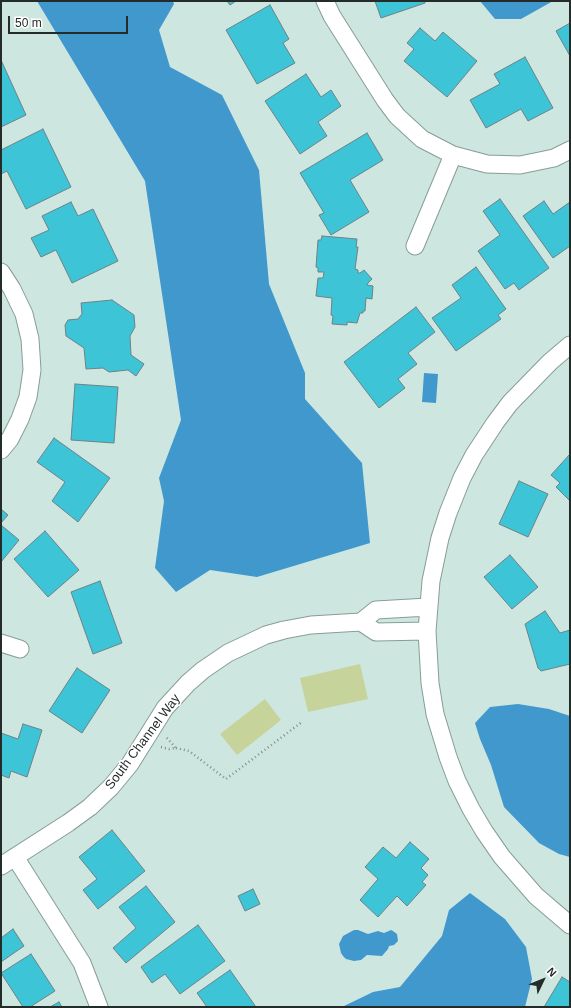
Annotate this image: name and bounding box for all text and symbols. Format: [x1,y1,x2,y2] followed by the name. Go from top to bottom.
[10,8,130,34] scale bar
[15,16,42,30] text: 50 m
[102,691,184,793] street label: South Channel Way
[523,960,563,1000] north arrow
[545,965,559,979] text: N

